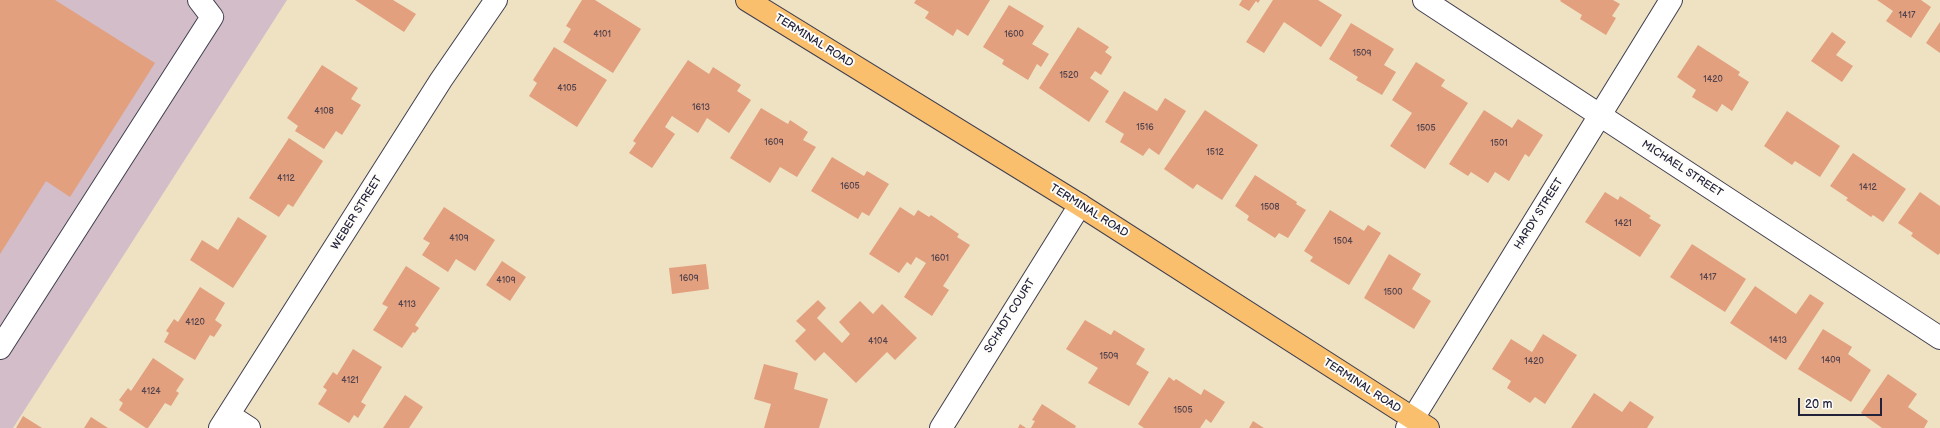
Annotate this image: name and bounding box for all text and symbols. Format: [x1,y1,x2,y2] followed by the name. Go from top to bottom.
[1899,11,1915,21] house number: 1417
[773,12,855,70] street label: TERMINAL ROAD
[593,30,611,40] house number: 4101
[1004,30,1024,40] house number: 1600
[1352,49,1372,59] house number: 1509
[1059,71,1079,81] house number: 1520
[1703,75,1723,85] house number: 1420
[557,84,577,94] house number: 4105
[692,103,710,113] house number: 1613
[314,107,334,117] house number: 4108
[1136,123,1154,133] house number: 1516
[1416,124,1436,134] house number: 1505
[764,138,784,148] house number: 1609
[1639,138,1725,200] street label: MICHAEL STREET
[1490,139,1508,149] house number: 1501
[1206,148,1224,158] house number: 1512
[277,174,295,184] house number: 4112
[329,174,385,252] street label: WEBER STREET
[1512,176,1566,252] street label: HARDY STREET
[840,182,860,192] house number: 1605
[1048,182,1130,240] street label: TERMINAL ROAD
[1859,183,1877,193] house number: 1412
[1260,203,1280,213] house number: 1508
[1614,219,1632,229] house number: 1421
[449,234,469,244] house number: 4109
[1333,237,1353,247] house number: 1504
[931,254,949,264] house number: 1601
[1700,273,1716,283] house number: 1417
[679,274,699,284] house number: 1609
[496,276,516,286] house number: 4109
[982,276,1038,356] street label: SCHADT COURT
[1383,288,1403,298] house number: 1500
[398,300,416,310] house number: 4113
[185,318,205,328] house number: 4120
[1769,336,1787,346] house number: 1413
[868,337,888,347] house number: 4104
[1099,352,1119,362] house number: 1509
[1321,356,1403,416] street label: TERMINAL ROAD
[1821,356,1841,366] house number: 1409
[1524,357,1544,367] house number: 1420
[341,376,359,386] house number: 4121
[141,387,161,397] house number: 4124
[1800,390,1884,416] scale bar
[1805,397,1832,412] text: 20 m
[1173,406,1193,416] house number: 1505

